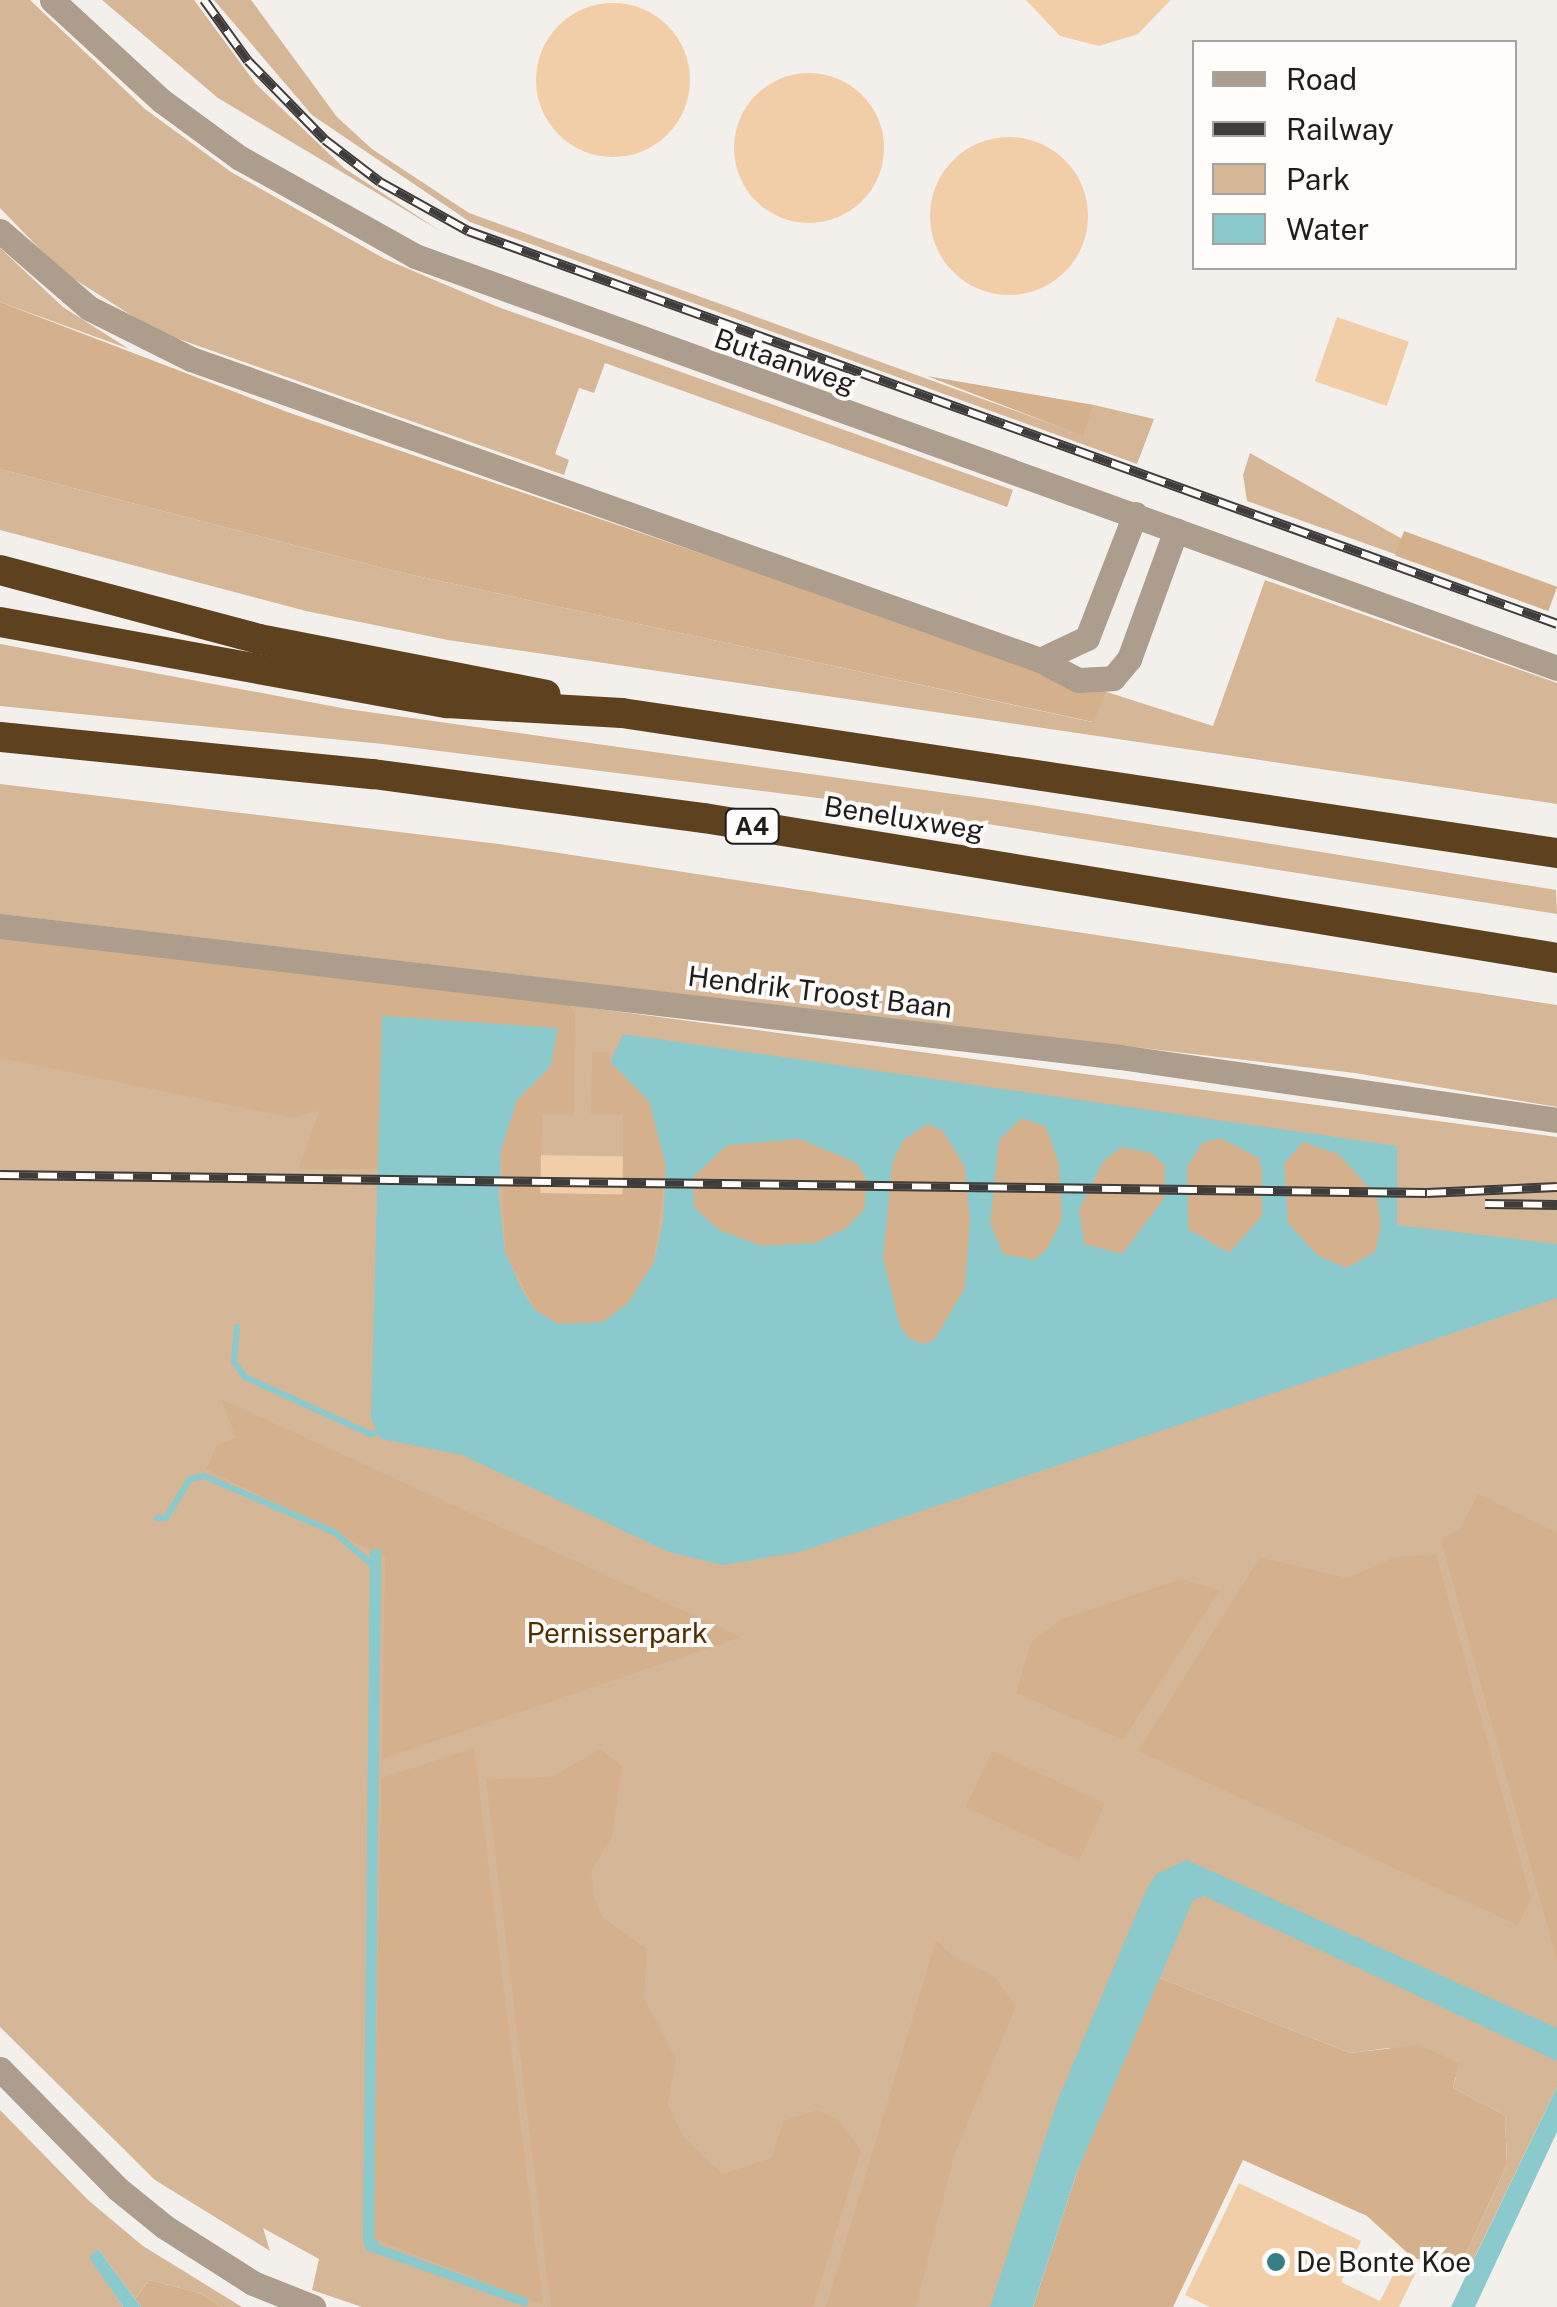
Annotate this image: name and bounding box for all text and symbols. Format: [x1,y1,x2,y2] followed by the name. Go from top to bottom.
[1192,40,1517,270] legend
[1286,61,1357,97] text: Road
[1286,111,1394,147] text: Railway
[1286,161,1350,197] text: Park
[1286,211,1369,247] text: Water
[710,321,860,401] street label: Butaanweg
[822,789,986,847] street label: Beneluxweg
[724,806,780,846] road number: A4
[686,959,954,1025] street label: Hendrik Troost Baan
[526,1616,708,1650] park label: Pernisserpark
[1296,2245,1472,2279] place label: De Bonte Koe
[1265,2251,1287,2273] marker: De Bonte Koe

